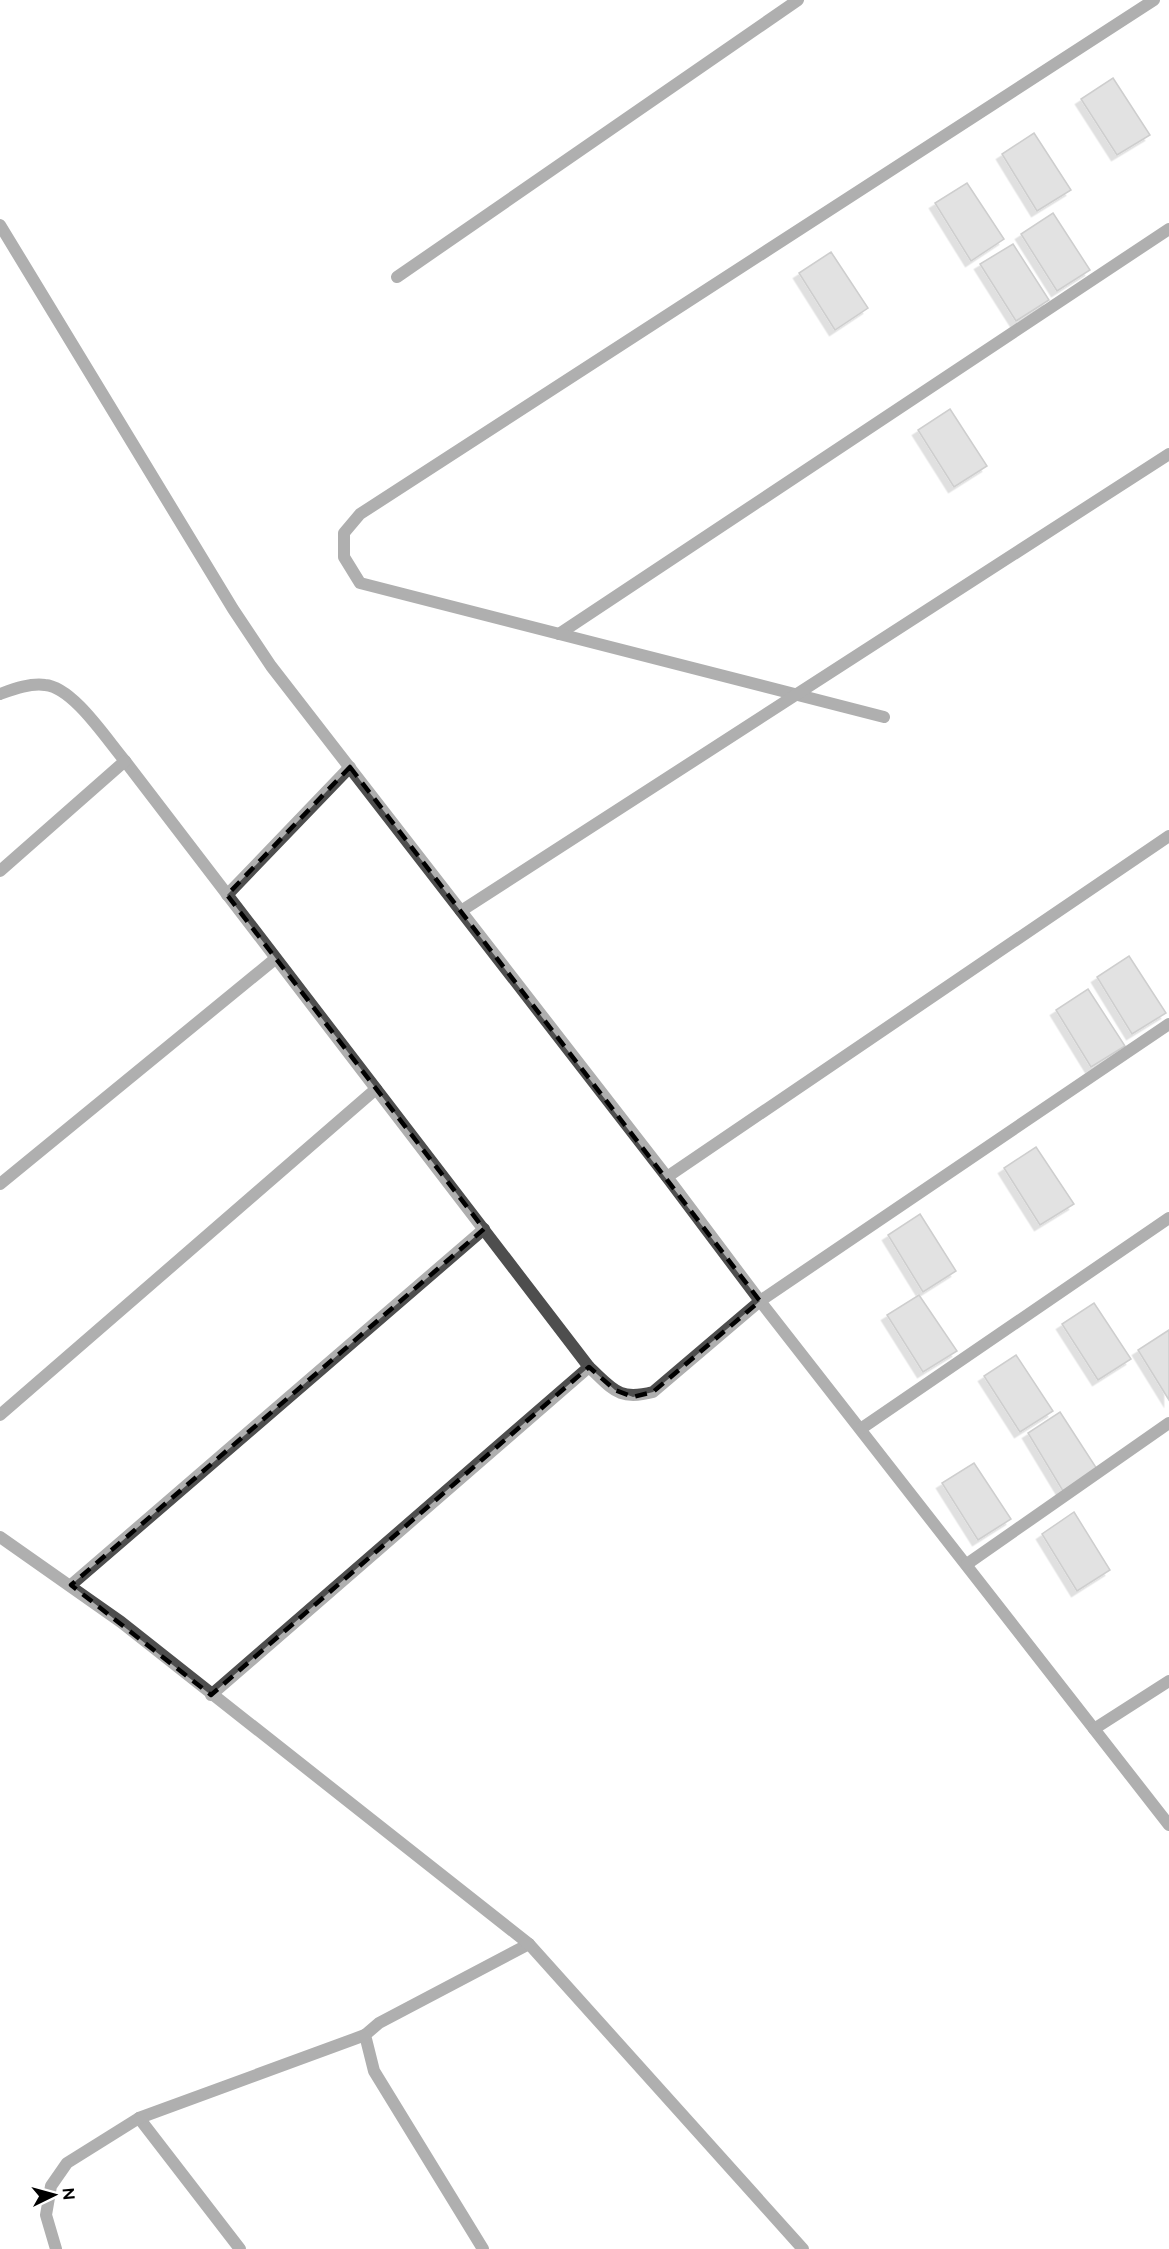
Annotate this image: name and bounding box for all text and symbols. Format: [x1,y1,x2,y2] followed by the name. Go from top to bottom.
[24,2165,84,2225] north arrow
[58,2187,78,2201] text: N

